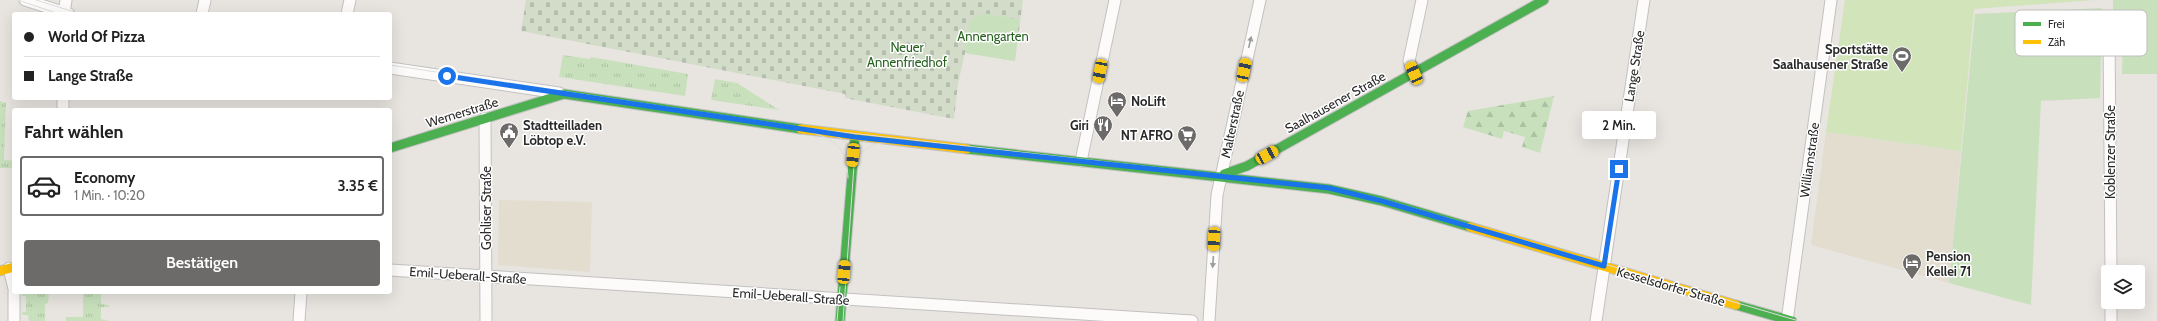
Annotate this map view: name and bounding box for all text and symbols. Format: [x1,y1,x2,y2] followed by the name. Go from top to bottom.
[2015,10,2147,56] legend
[2048,17,2065,31] text: Frei
[48,28,145,46] text: World Of Pizza
[957,28,1029,44] park label: Annengarten
[1620,29,1648,103] street label: Lange Straße
[2048,35,2065,49] text: Zäh
[1248,36,1254,48] one-way arrow
[867,39,948,70] park label: Neuer Annenfriedhof
[1773,41,1888,72] place label: Sportstätte Saalhausener Straße
[1891,45,1913,73] sports icon: Sportstätte Saalhausener Straße
[1236,57,1252,83] car
[1092,58,1108,84] car
[1404,60,1424,86] car
[48,67,133,85] text: Lange Straße
[438,67,456,85] route start
[1282,68,1388,136] street label: Saalhausener Straße
[1217,88,1247,159] street label: Malterstraße
[1106,90,1128,118] hotel icon: NoLift
[424,93,500,131] street label: Wernerstraße
[1131,93,1166,109] place label: NoLift
[2102,105,2118,199] street label: Koblenzer Straße
[1582,111,1656,139] callout: 2 Min.
[1092,114,1114,142] restaurant icon: Giri
[523,117,602,148] place label: Stadtteilladen Löbtop e.V.
[1070,117,1089,133] place label: Giri
[1602,117,1636,133] text: 2 Min.
[24,121,124,143] text: Fahrt wählen
[498,121,520,149] public building icon: Stadtteilladen Löbtop e.V.
[1796,121,1822,199] street label: Williamstraße
[1176,124,1198,152] supermarket icon: NT AFRO
[1121,127,1173,143] place label: NT AFRO
[846,142,860,168] car
[1254,144,1280,166] car
[1610,160,1628,178] route end
[478,166,494,250] street label: Gohliser Straße
[26,168,62,204] icon: car
[74,169,135,187] text: Economy
[337,177,378,195] text: 3.35 €
[74,187,145,203] text: 1 Min. · 10:20
[1207,227,1221,251] car
[24,240,380,286] button: Bestätigen
[1926,248,1971,279] place label: Pension Kellei 71
[1901,252,1923,280] hotel icon: Pension Kellei 71
[1209,256,1216,268] one-way arrow
[837,260,851,284] car
[409,263,527,287] street label: Emil-Ueberall-Straße
[1615,263,1727,309] street label: Kesselsdorfer Straße
[2101,265,2145,309] map controls
[2101,265,2145,309] button: layers
[732,284,850,308] street label: Emil-Ueberall-Straße

